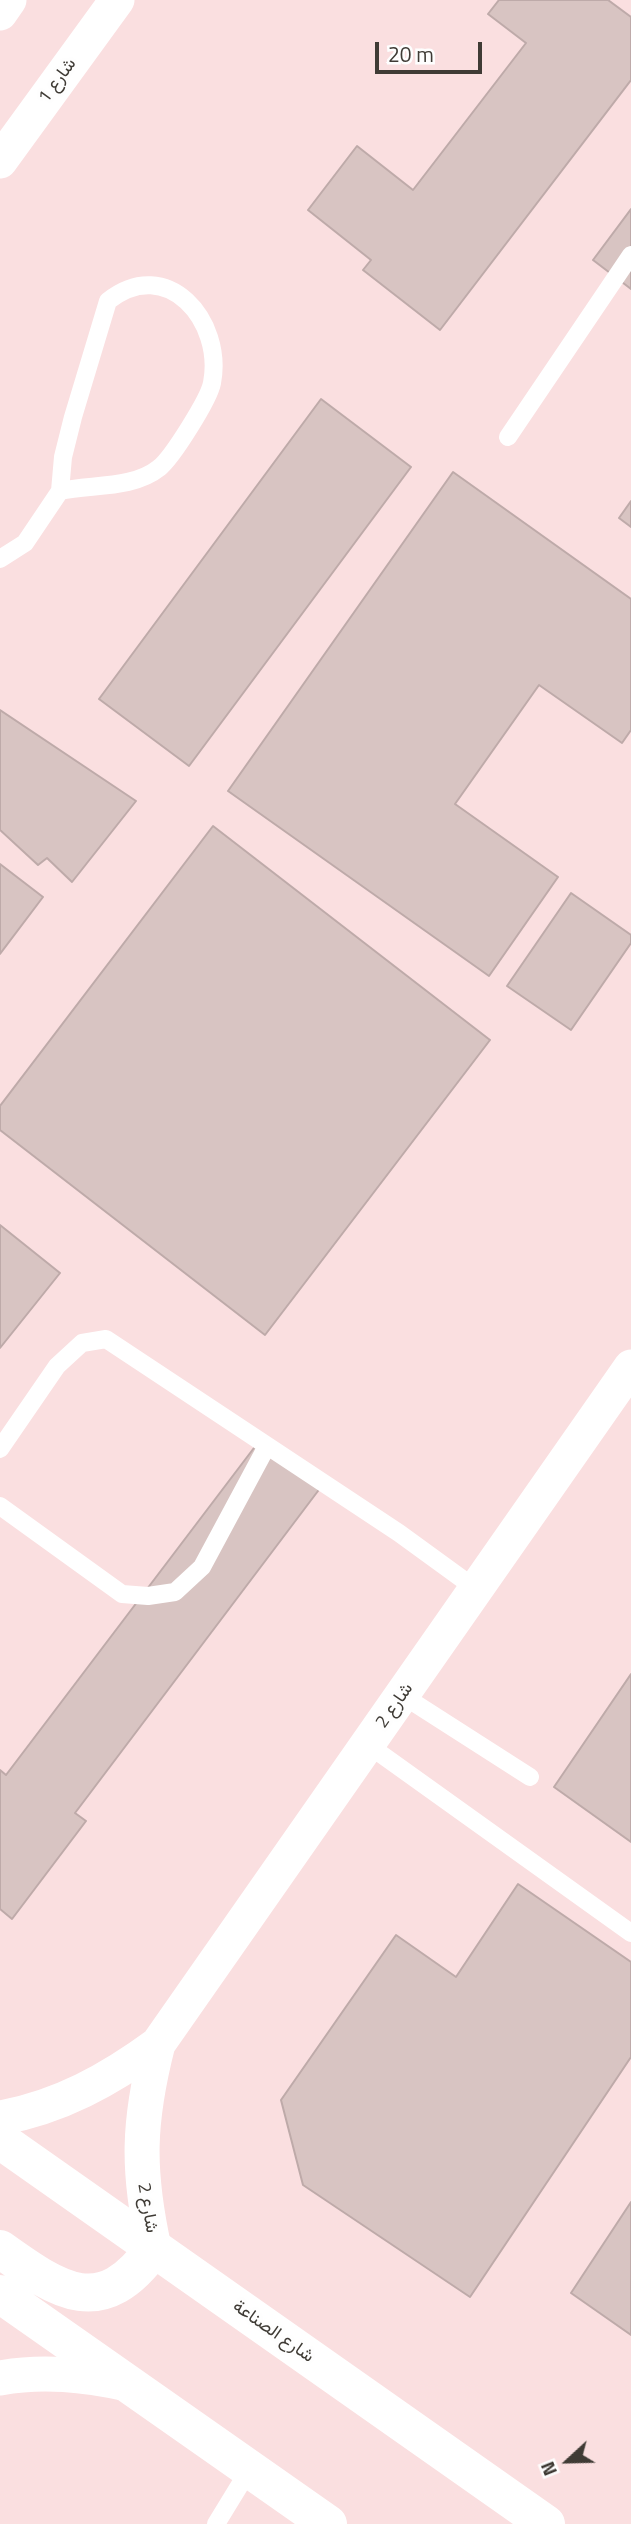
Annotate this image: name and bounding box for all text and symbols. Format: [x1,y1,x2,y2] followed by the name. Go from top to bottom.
[379,28,486,72] scale bar
[388,38,434,70] text: 20 m
[34,54,82,108] street label: شارع 1
[372,1679,418,1733] street label: شارع 2
[132,2181,162,2235] street label: شارع 2
[228,2296,318,2368] street label: شارع الصناعة
[533,2426,603,2496] north arrow
[532,2458,564,2481] text: N

